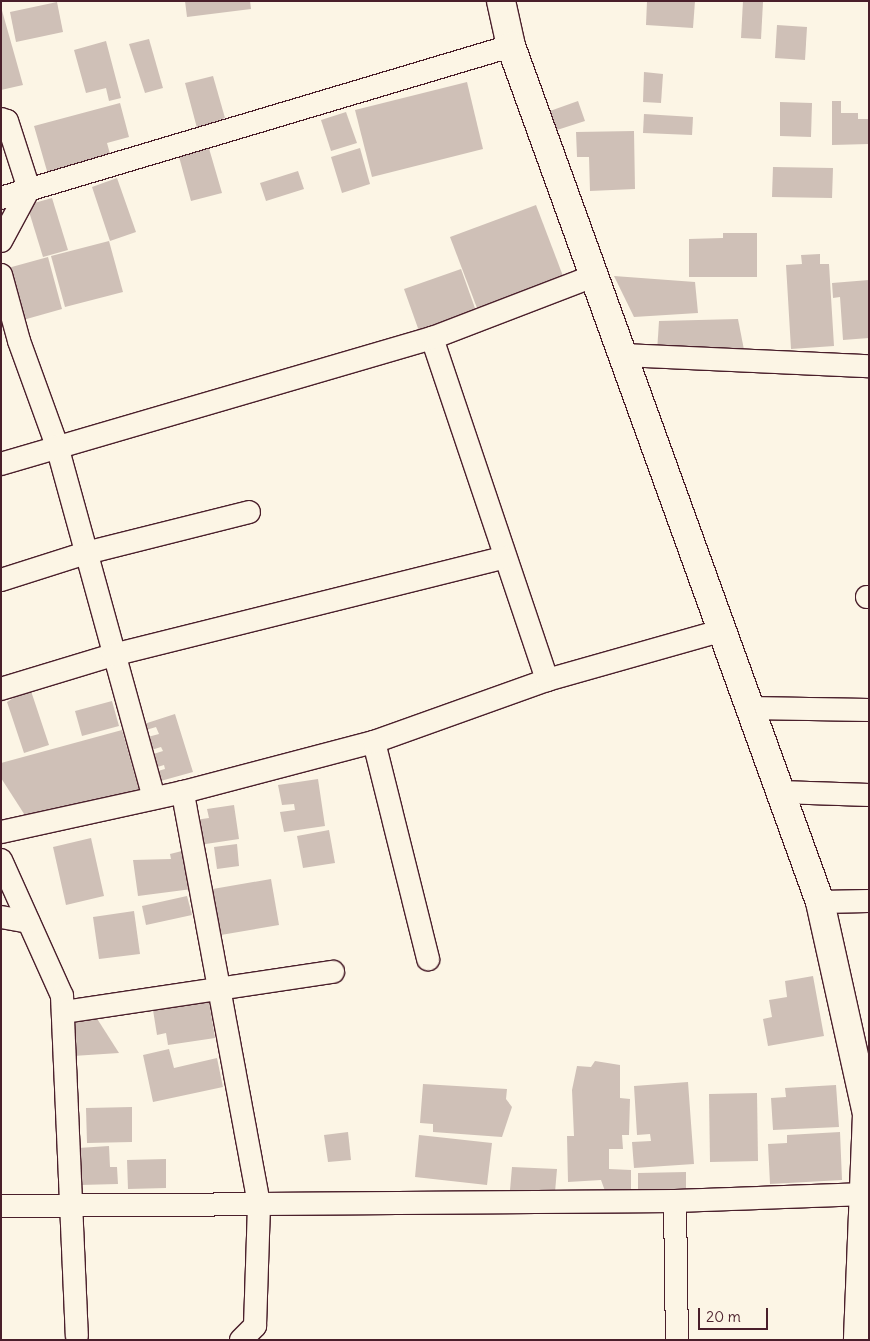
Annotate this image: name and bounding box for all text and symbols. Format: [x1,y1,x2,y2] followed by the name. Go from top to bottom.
[700,1298,770,1330] scale bar
[706,1307,741,1326] text: 20 m

